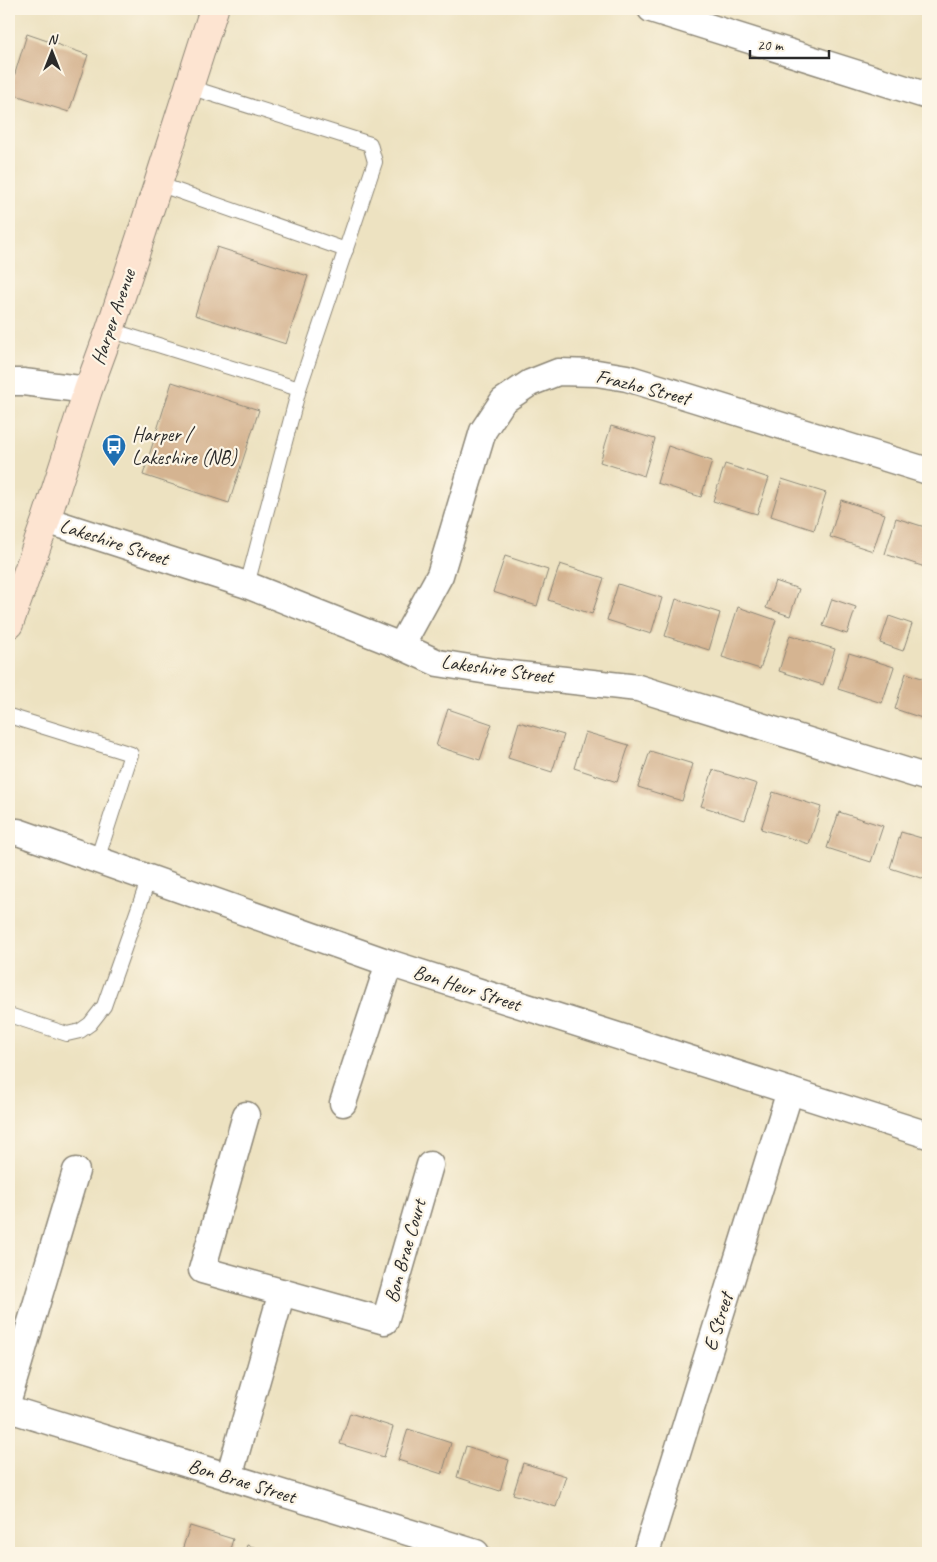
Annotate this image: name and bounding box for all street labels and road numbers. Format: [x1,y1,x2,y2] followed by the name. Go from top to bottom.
[85,265,141,368] street label: Harper Avenue
[594,363,696,412] street label: Frazho Street
[57,513,174,572] street label: Lakeshire Street
[440,649,557,690] street label: Lakeshire Street
[410,959,526,1018] street label: Bon Heur Street
[378,1194,432,1305] street label: Bon Brae Court
[697,1287,740,1354] street label: E Street
[185,1453,301,1510] street label: Bon Brae Street

